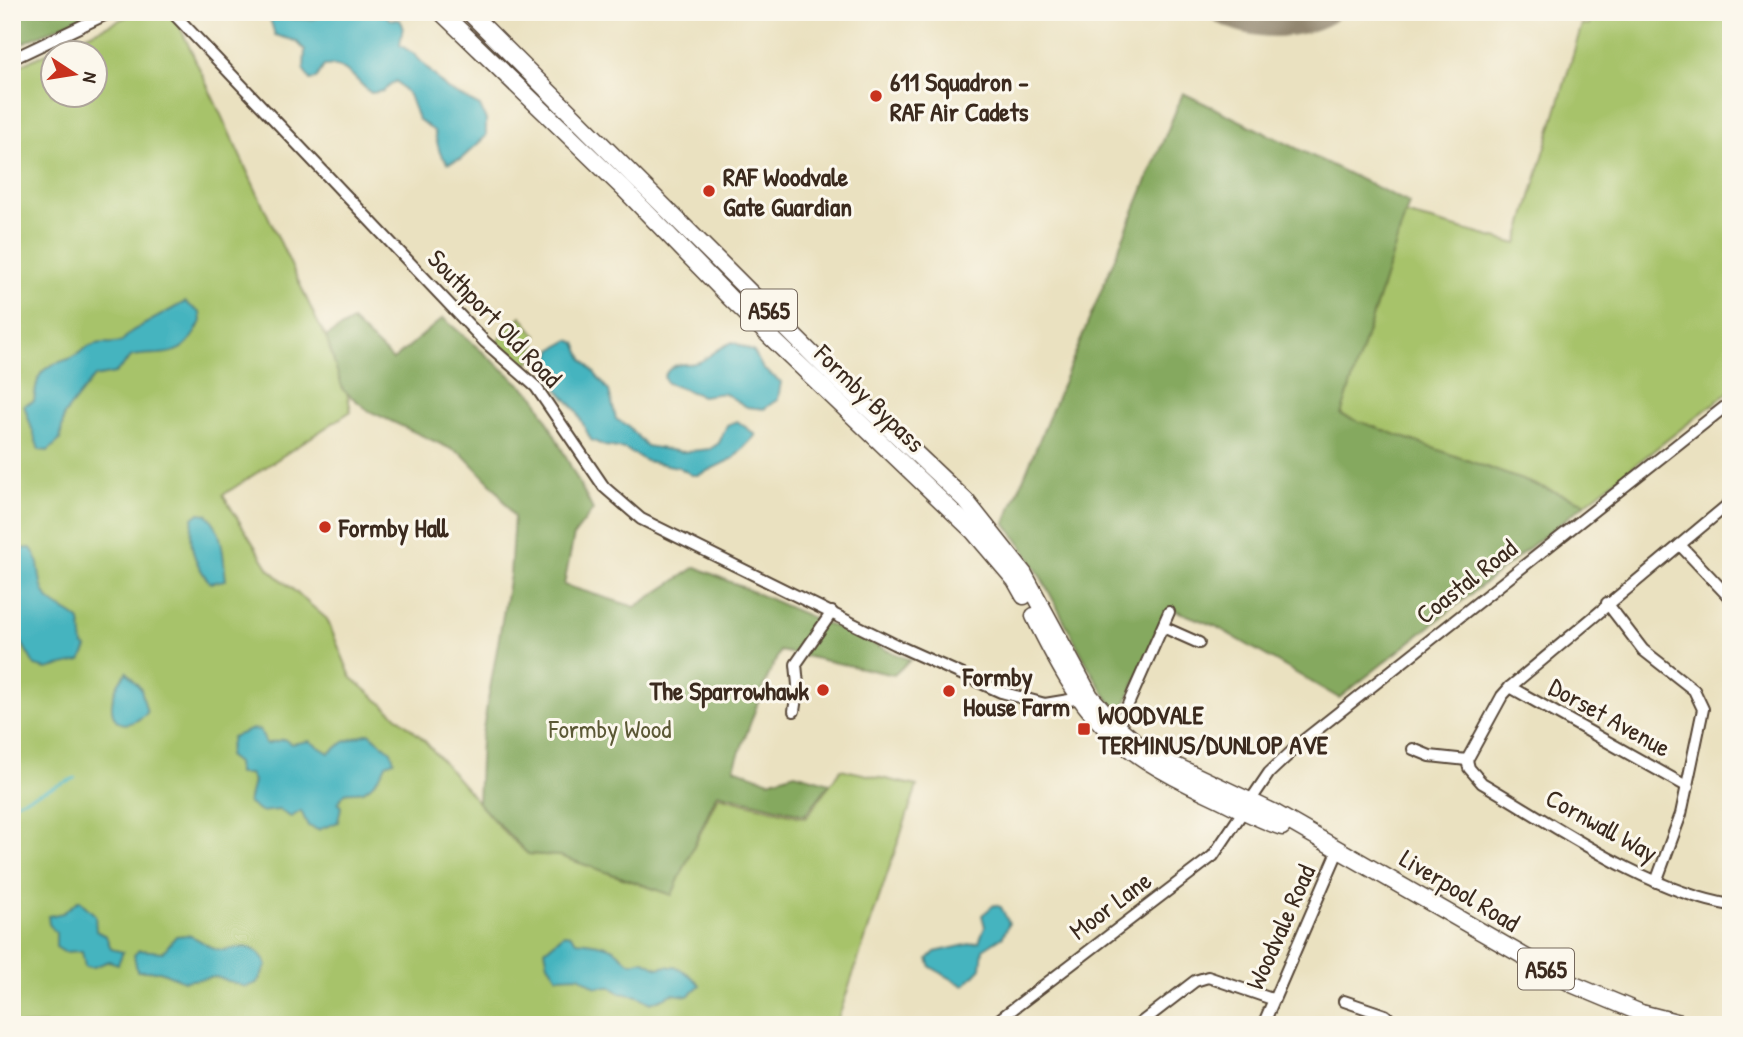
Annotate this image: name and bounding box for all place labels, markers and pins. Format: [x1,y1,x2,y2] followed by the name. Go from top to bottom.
[890,64,1029,129] place label: 611 Squadron - RAF Air Cadets
[868,88,884,104] marker: 611 Squadron - RAF Air Cadets
[723,159,852,224] place label: RAF Woodvale Gate Guardian
[701,183,717,199] marker: RAF Woodvale Gate Guardian
[338,510,449,546] place label: Formby Hall
[317,519,333,535] marker: Formby Hall
[962,659,1070,724] place label: Formby House Farm
[649,673,809,709] place label: The Sparrowhawk
[815,682,831,698] marker: The Sparrowhawk
[941,683,957,699] marker: Formby House Farm
[1097,697,1329,762] place label: WOODVALE TERMINUS/DUNLOP AVE
[1076,721,1092,737] marker: WOODVALE TERMINUS/DUNLOP AVE

